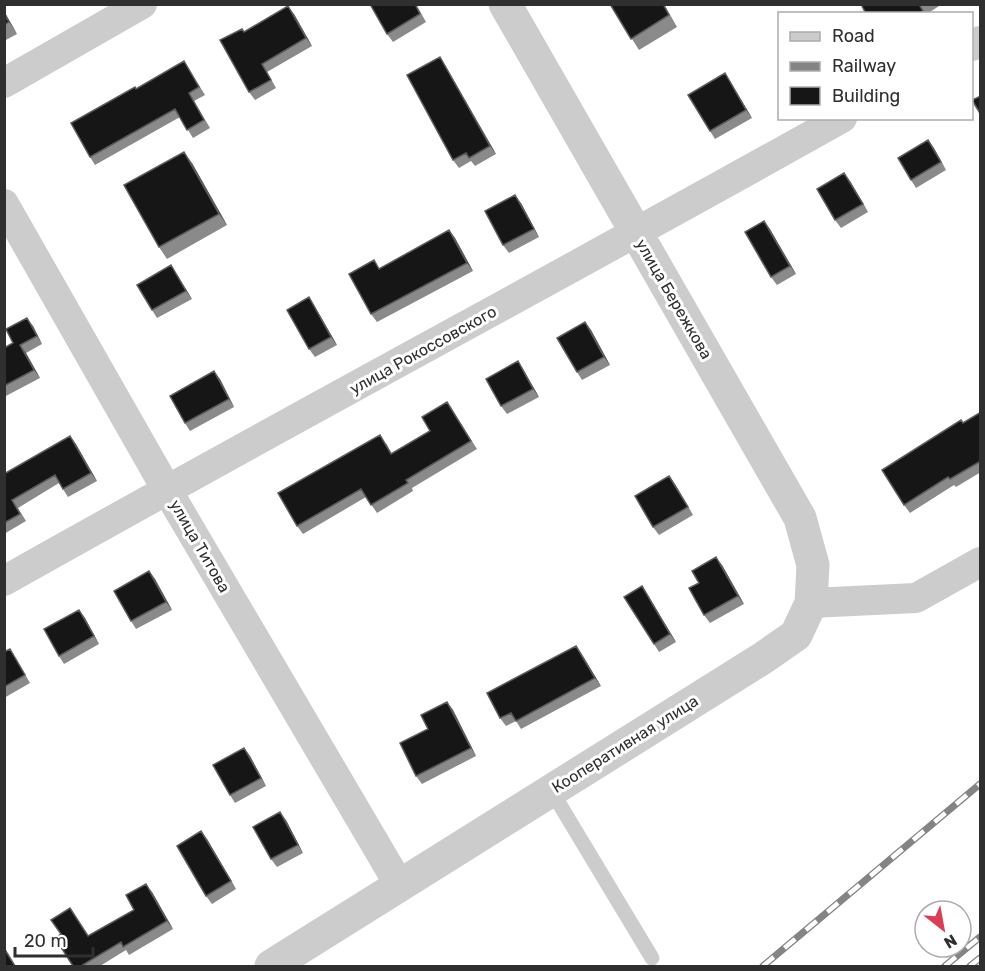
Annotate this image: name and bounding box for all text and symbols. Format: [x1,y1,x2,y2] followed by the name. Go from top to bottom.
[778,12,973,120] legend
[832,25,875,47] text: Road
[832,55,896,77] text: Railway
[832,85,900,107] text: Building
[632,236,716,362] street label: улица Бережкова
[346,302,500,398] street label: улица Рокоссовского
[166,496,234,596] street label: улица Титова
[548,691,702,797] street label: Кооперативная улица
[913,899,973,959] north arrow
[15,920,93,958] scale bar
[24,930,66,952] text: 20 m
[941,930,960,953] text: N

